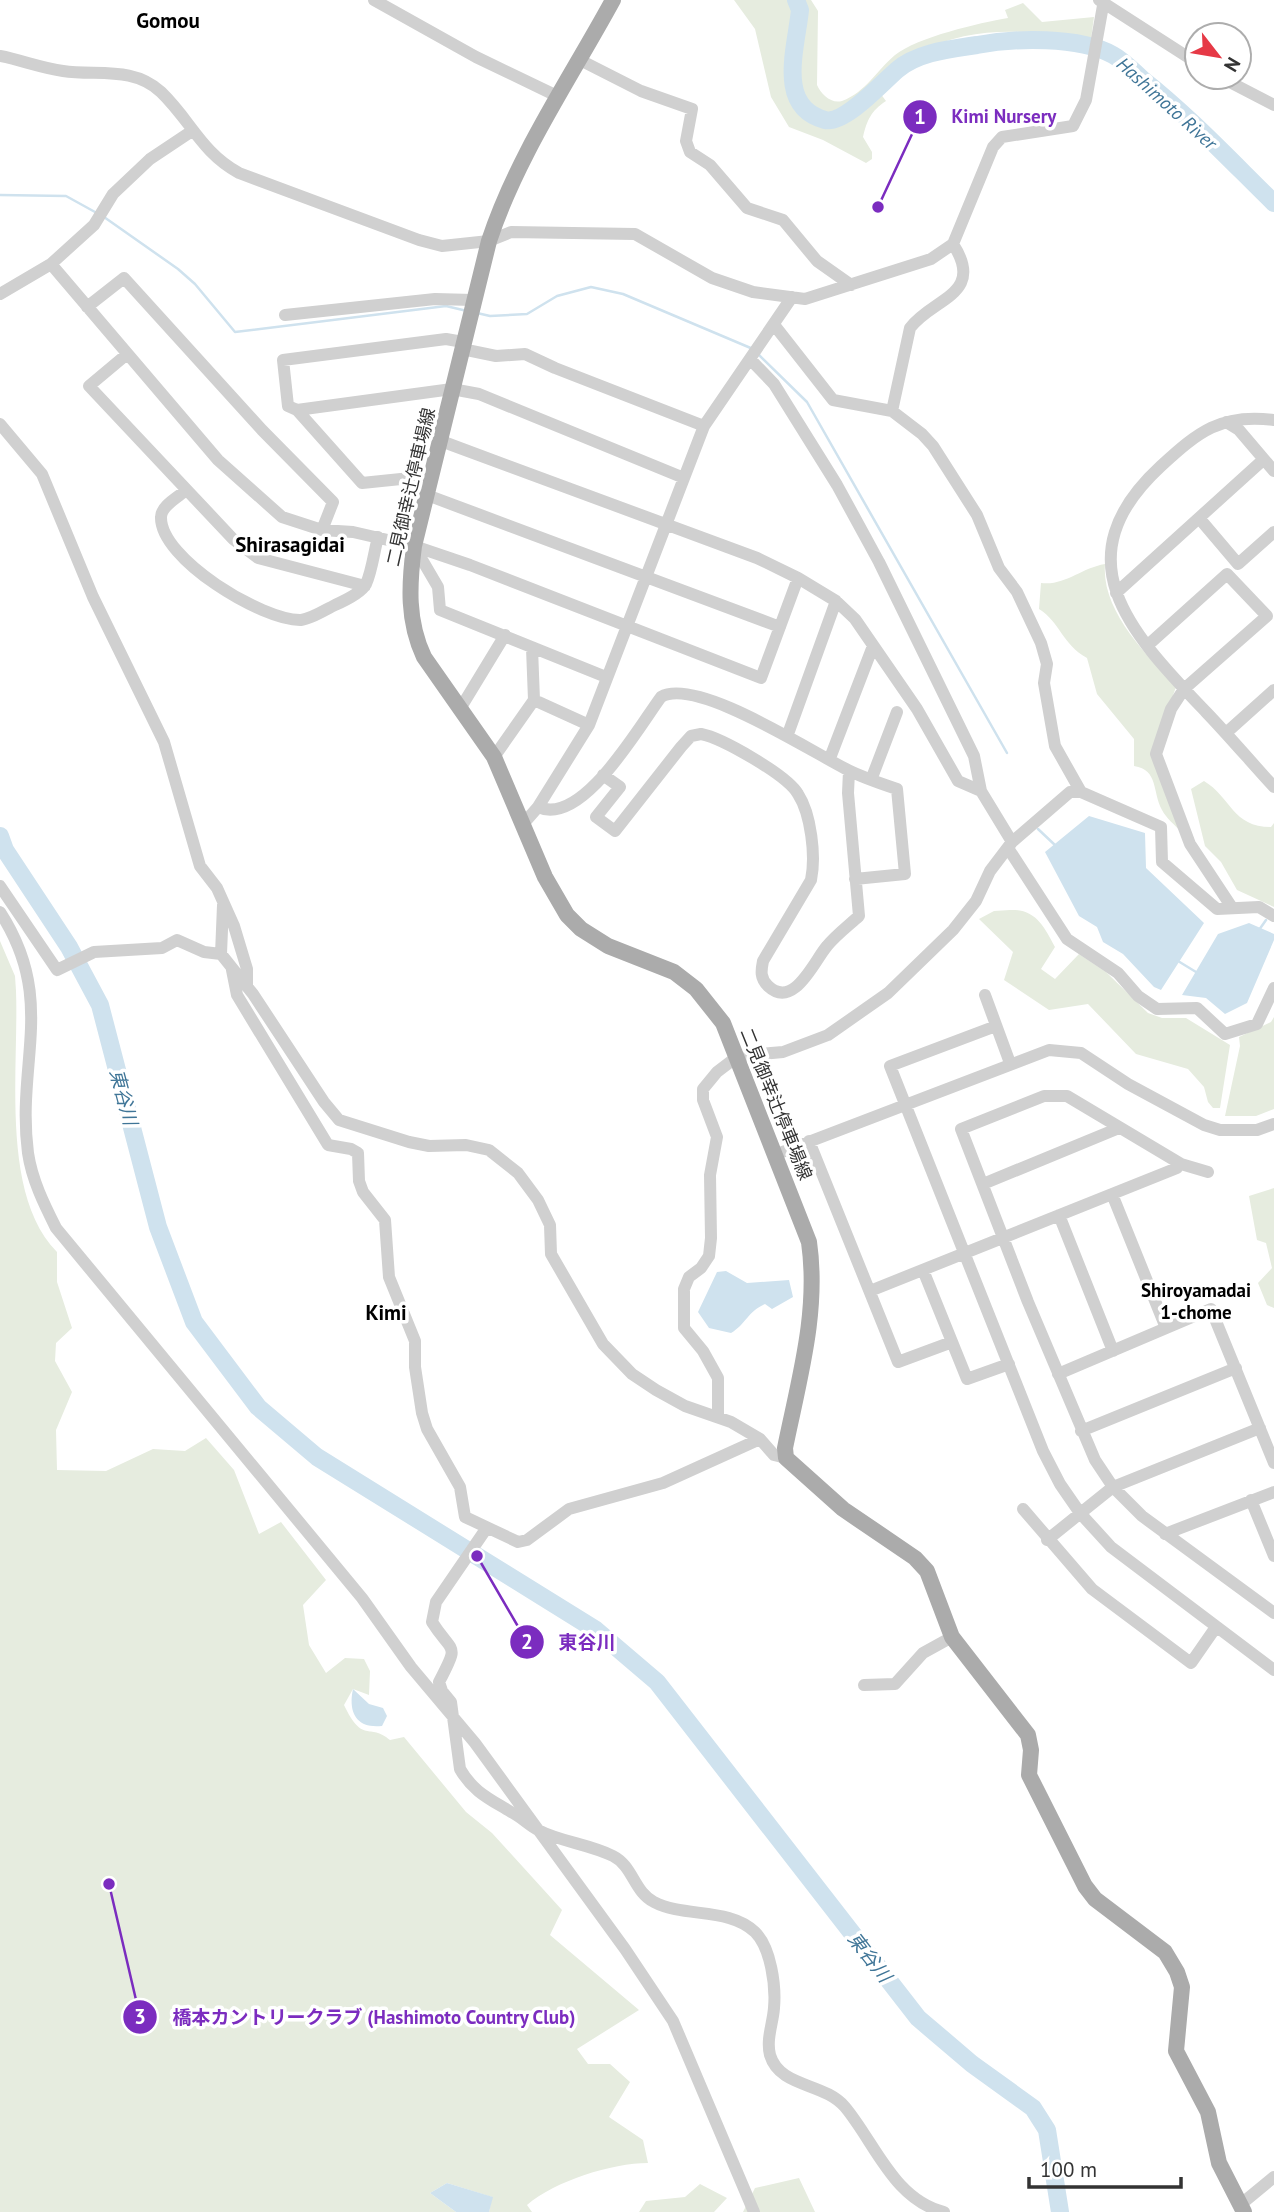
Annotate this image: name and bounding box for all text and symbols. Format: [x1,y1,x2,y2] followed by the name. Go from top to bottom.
[136,7,200,34] district label: Gomou
[1183,21,1253,91] north arrow
[1112,52,1224,156] water label: Hashimoto River
[1219,53,1246,76] text: N
[902,97,1070,137] callout: Kimi Nursery
[914,103,926,130] text: 1
[952,104,1057,128] text: Kimi Nursery
[381,405,440,568] street label: 二見御幸辻停車場線
[235,531,345,558] district label: Shirasagidai
[735,1024,817,1183] street label: 二見御幸辻停車場線
[105,1066,143,1130] water label: 東谷川
[1141,1278,1251,1324] district label: Shiroyamadai 1-chome
[365,1299,407,1326] district label: Kimi
[509,1622,629,1662] callout: 東谷川
[521,1628,533,1655] text: 2
[558,1630,616,1654] text: 東谷川
[843,1927,898,1988] water label: 東谷川
[123,1997,590,2037] callout: 橋本カントリークラブ (Hashimoto Country Club)
[134,2003,146,2030] text: 3
[173,2005,575,2029] text: 橋本カントリークラブ (Hashimoto Country Club)
[1029,2146,1181,2190] scale bar
[1040,2156,1097,2183] text: 100 m

